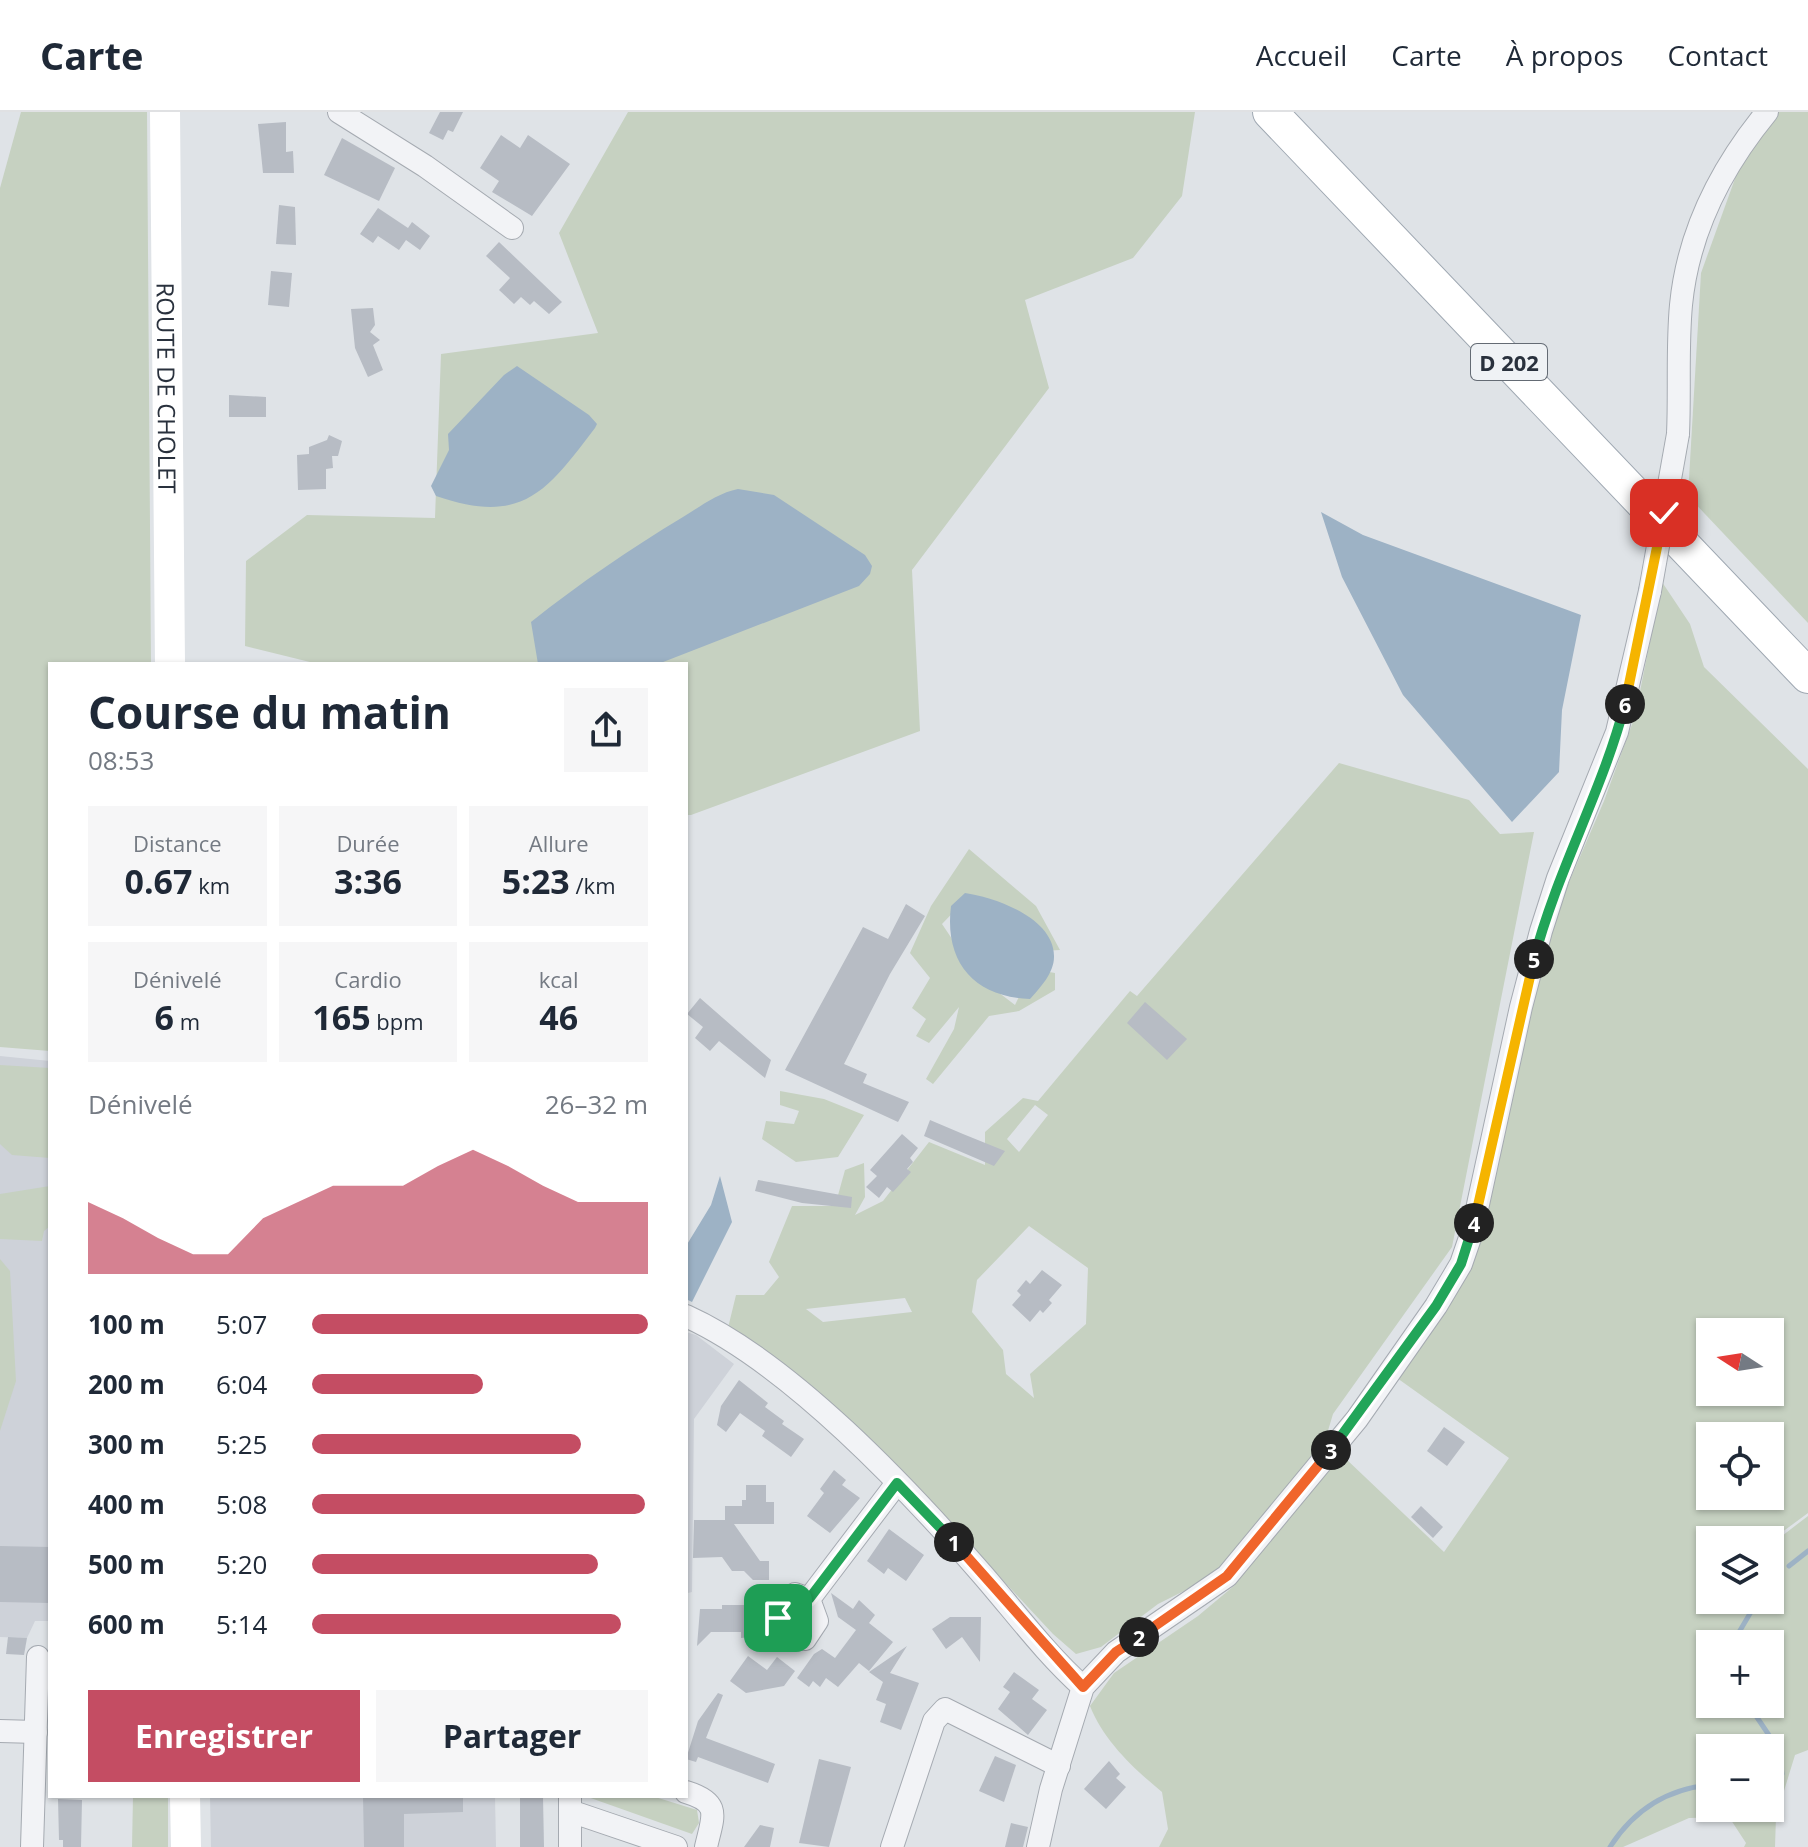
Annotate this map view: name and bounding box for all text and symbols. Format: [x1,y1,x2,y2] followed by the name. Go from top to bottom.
[40,29,143,81] text: Carte
[1256,36,1347,74] text: Accueil
[1391,36,1462,74] text: Carte
[1506,36,1623,74] text: À propos
[1667,36,1768,74] text: Contact
[150,282,185,494] street label: ROUTE DE CHOLET
[1471,344,1547,380] road number: D 202
[1630,479,1698,547] pin
[1642,491,1686,535] icon: check
[88,682,451,742] text: Course du matin
[1605,684,1645,724] pin: 6
[564,688,648,772] button: share
[1619,689,1631,719] text: 6
[88,742,154,778] text: 08:53
[133,828,222,858] text: Distance
[336,828,400,858] text: Durée
[529,828,589,858] text: Allure
[124,858,193,904] text: 0.67
[334,858,402,904] text: 3:36
[502,858,570,904] text: 5:23
[193,870,230,900] text: km
[570,870,616,900] text: /km
[1514,939,1554,979] pin: 5
[1528,944,1540,974] text: 5
[133,964,222,994] text: Dénivelé
[334,964,402,994] text: Cardio
[539,964,579,994] text: kcal
[155,994,174,1040] text: 6
[312,994,371,1040] text: 165
[539,994,578,1040] text: 46
[174,1006,200,1036] text: m
[371,1006,424,1036] text: bpm
[88,1086,193,1122] text: Dénivelé
[545,1086,648,1122] text: 26–32 m
[1454,1203,1494,1243] pin: 4
[1468,1208,1480,1238] text: 4
[88,1306,165,1342] text: 100 m
[216,1306,267,1342] text: 5:07
[1696,1318,1784,1406] north arrow
[1696,1318,1784,1822] map controls
[88,1366,165,1402] text: 200 m
[216,1366,267,1402] text: 6:04
[1696,1422,1784,1510] button: locate
[88,1426,165,1462] text: 300 m
[216,1426,267,1462] text: 5:25
[1311,1430,1351,1470] pin: 3
[1325,1435,1337,1465] text: 3
[88,1486,165,1522] text: 400 m
[216,1486,267,1522] text: 5:08
[934,1522,974,1562] pin: 1
[1696,1526,1784,1614] button: layers
[948,1527,960,1557] text: 1
[88,1546,165,1582] text: 500 m
[216,1546,267,1582] text: 5:20
[744,1584,812,1652] pin
[756,1596,800,1640] icon: arrive
[88,1606,165,1642] text: 600 m
[216,1606,267,1642] text: 5:14
[1119,1617,1159,1657] pin: 2
[1133,1622,1145,1652] text: 2
[1696,1630,1784,1718] button: +
[88,1690,360,1782] button: Enregistrer
[376,1690,648,1782] button: Partager
[1696,1734,1784,1822] button: −

